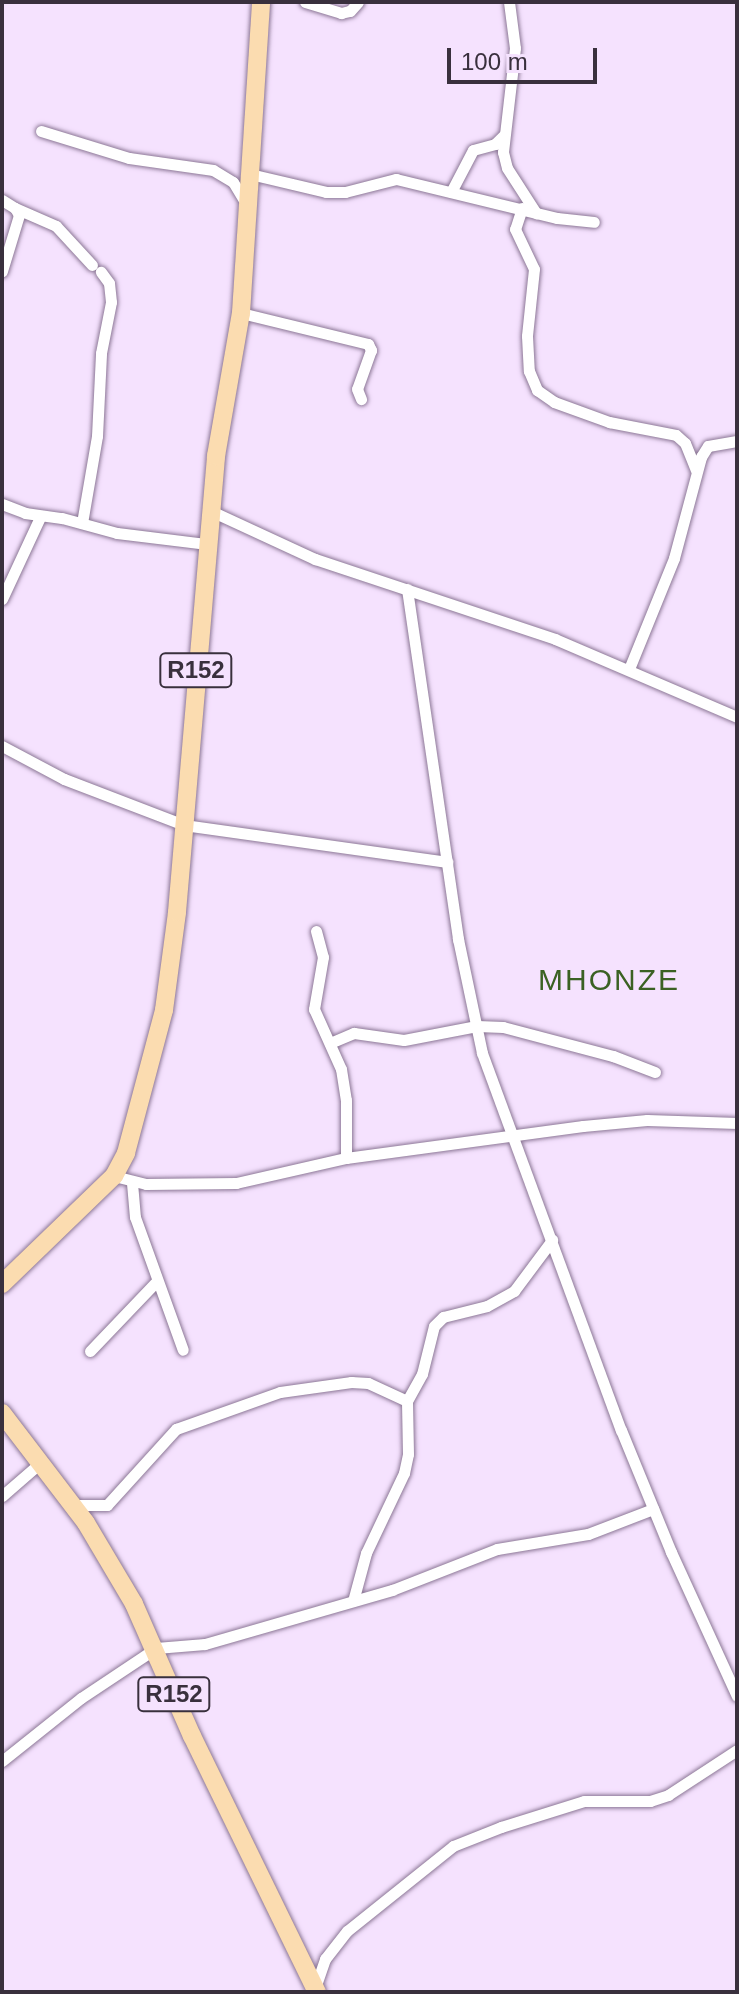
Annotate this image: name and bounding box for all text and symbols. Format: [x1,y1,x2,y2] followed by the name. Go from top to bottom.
[451,32,601,82] scale bar
[461,48,528,75] text: 100 m
[158,650,234,690] road number: R152
[538,962,680,998] district label: MHONZE
[136,1674,212,1714] road number: R152

